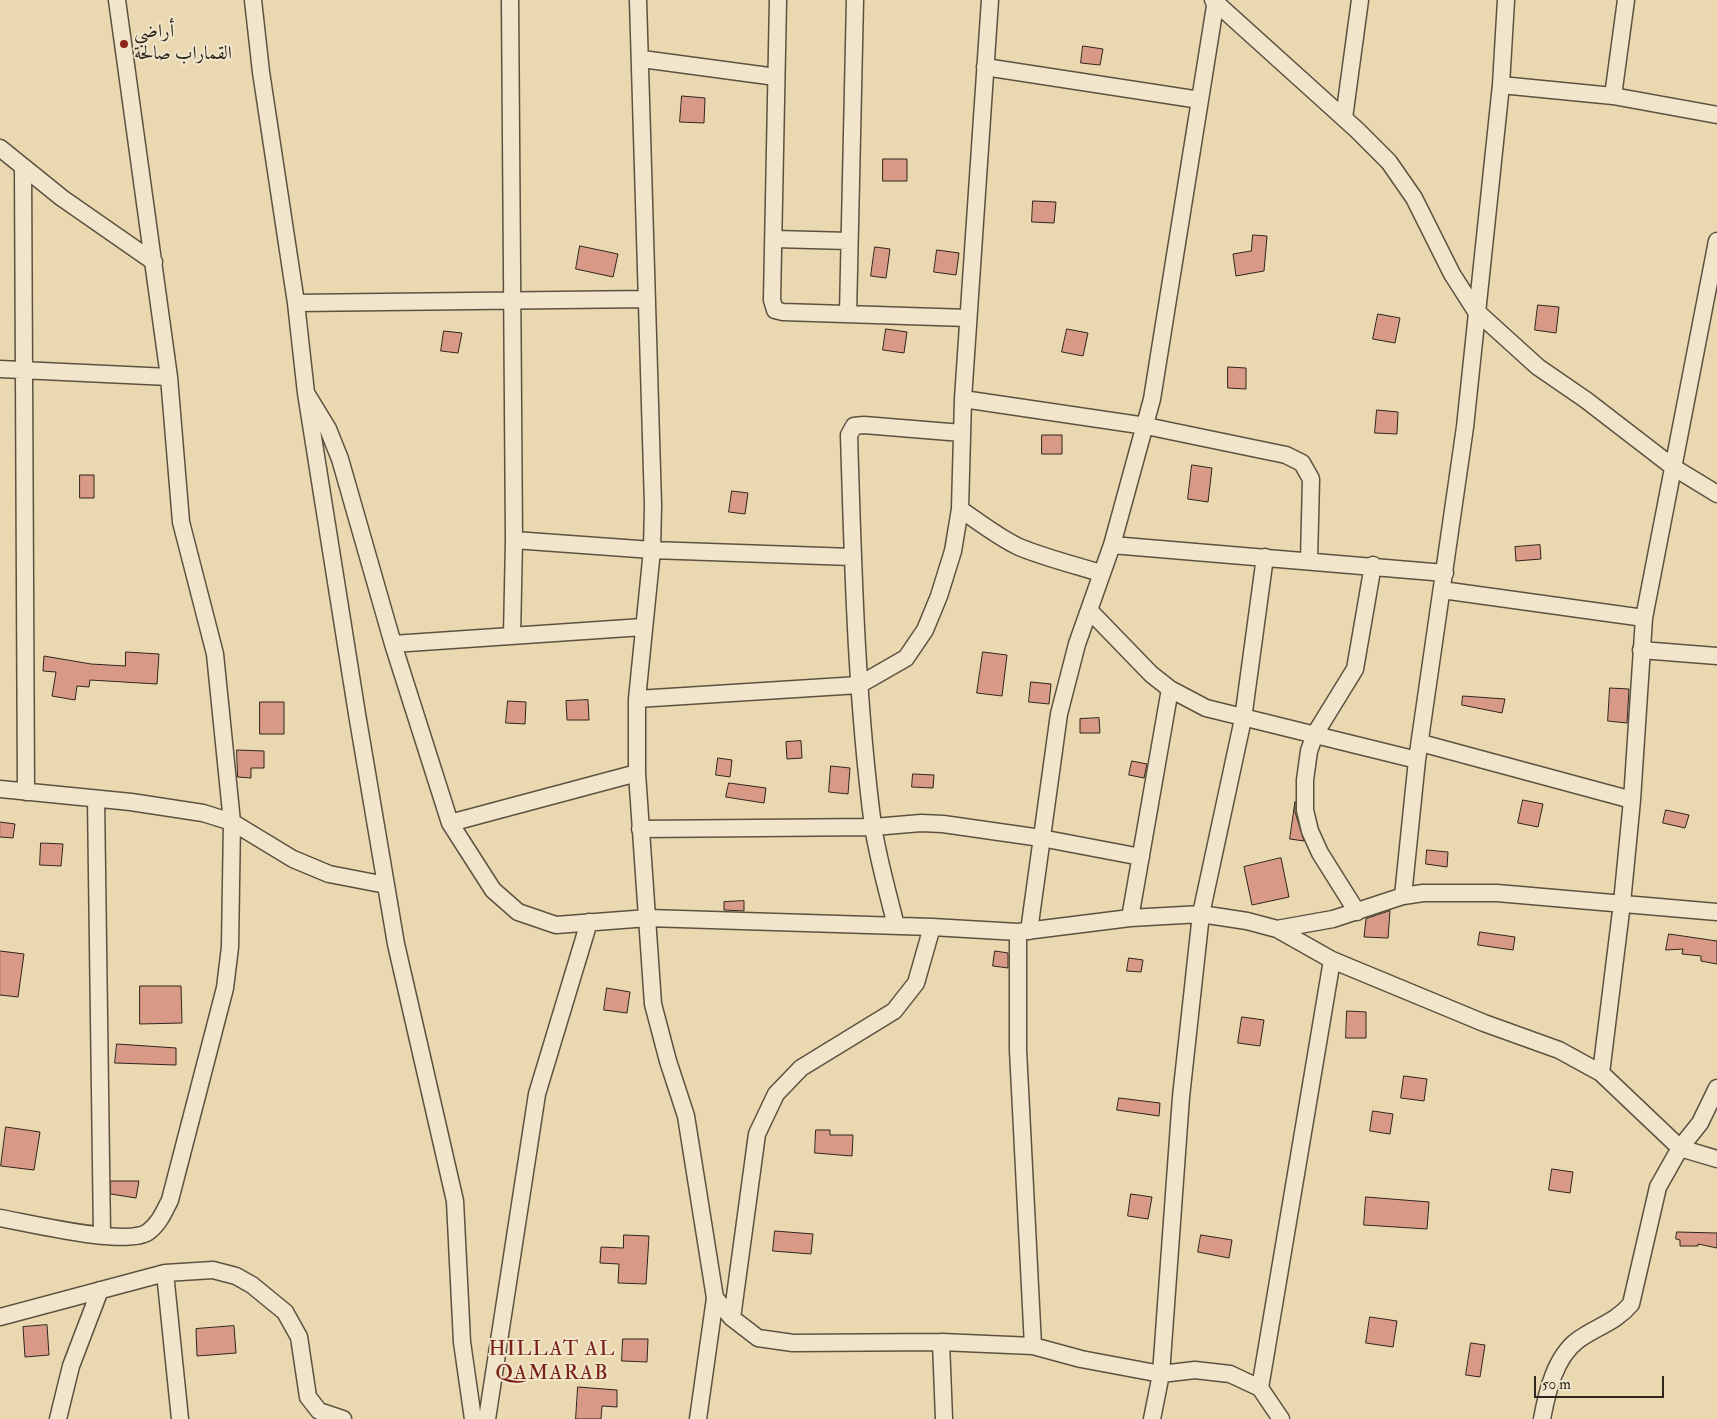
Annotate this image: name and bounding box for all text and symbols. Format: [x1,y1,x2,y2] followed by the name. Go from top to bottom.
[134,22,232,66] place label: أراضي القماراب صالحة
[118,38,130,50] marker: أراضي القماراب صالحة
[487,1337,617,1387] district label: HILLAT AL QAMARAB
[1537,1366,1667,1398] scale bar
[1542,1375,1571,1394] text: 50 m

